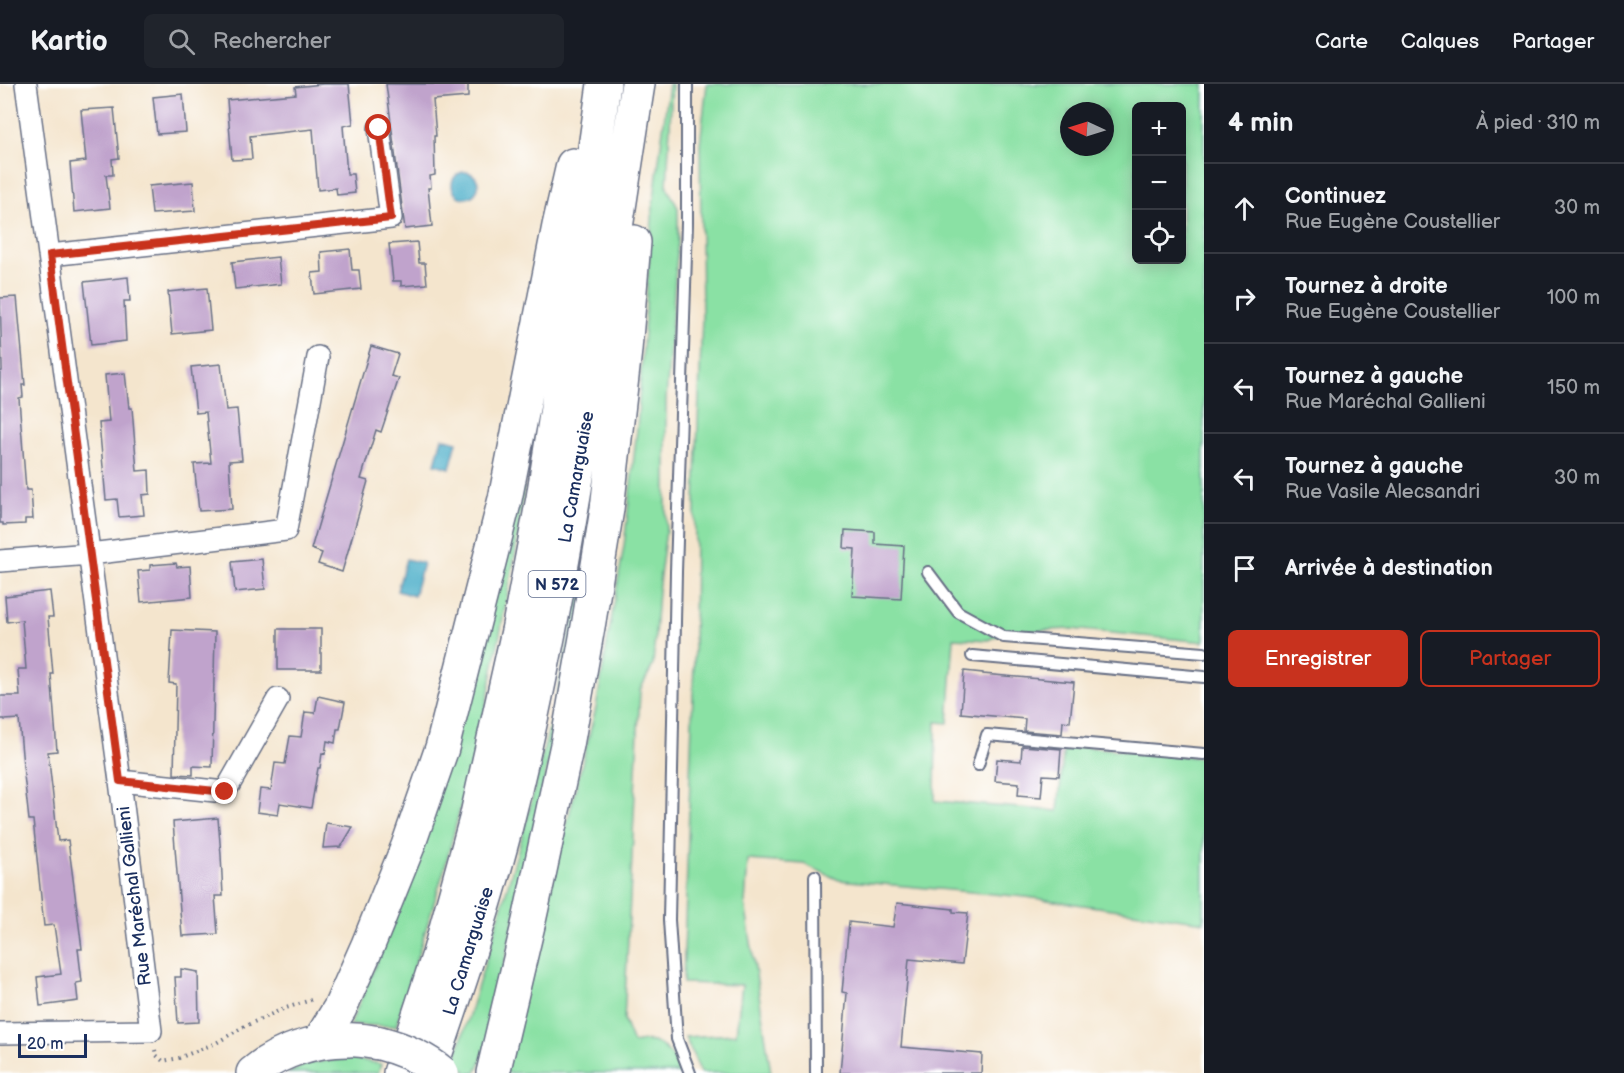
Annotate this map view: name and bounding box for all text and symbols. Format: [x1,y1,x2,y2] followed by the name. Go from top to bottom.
[144,14,564,68] search box
[30,25,108,58] text: Kartio
[165,25,198,58] icon: search
[213,28,331,55] text: Rechercher
[1315,29,1368,54] text: Carte
[1401,29,1479,54] text: Calques
[1512,29,1594,54] text: Partager
[1060,102,1114,156] north arrow
[1132,102,1186,264] map controls
[1132,102,1186,156] button: +
[1228,108,1293,139] text: 4 min
[1476,111,1600,135] text: À pied · 310 m
[365,114,391,140] route start
[1132,156,1186,210] button: −
[1285,183,1386,210] text: Continuez
[1228,192,1261,225] icon: ahead
[1554,196,1600,220] text: 30 m
[1132,210,1186,264] button: locate
[1285,210,1500,234] text: Rue Eugène Coustellier
[1285,273,1448,300] text: Tournez à droite
[1228,282,1261,315] icon: right
[1547,286,1600,310] text: 100 m
[1285,300,1500,324] text: Rue Eugène Coustellier
[1285,363,1463,390] text: Tournez à gauche
[1228,372,1261,405] icon: left
[1547,376,1600,400] text: 150 m
[1285,390,1486,414] text: Rue Maréchal Gallieni
[555,409,598,545] street label: La Camarguaise
[1285,453,1463,480] text: Tournez à gauche
[1228,462,1261,495] icon: left
[1554,466,1600,490] text: 30 m
[1285,480,1480,504] text: Rue Vasile Alecsandri
[1228,552,1261,585] icon: arrive
[1285,555,1493,582] text: Arrivée à destination
[528,571,586,597] road number: N 572
[1228,630,1408,687] button: Enregistrer
[1420,630,1600,687] button: Partager
[211,778,237,804] route end
[113,805,156,987] street label: Rue Maréchal Gallieni
[439,884,498,1018] street label: La Camarguaise
[18,1031,87,1058] scale bar
[27,1035,63,1054] text: 20 m

